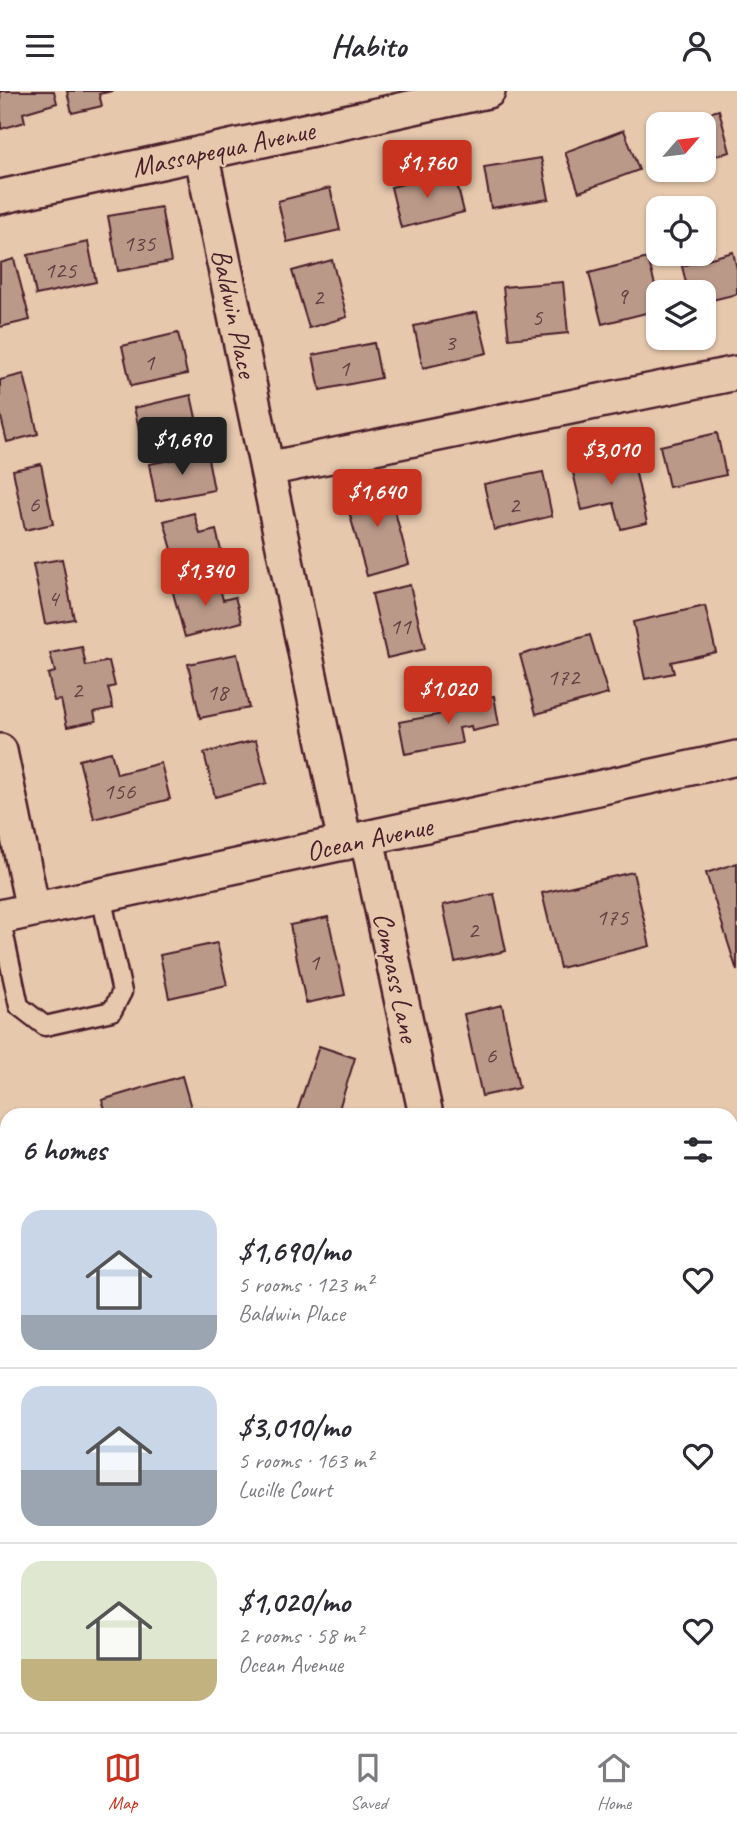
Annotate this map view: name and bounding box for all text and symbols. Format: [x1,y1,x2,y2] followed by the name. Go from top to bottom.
[331,25,406,66] text: Habito
[21,27,59,65] icon: menu
[678,27,716,65] icon: person
[129,112,319,185] street label: Massapequa Avenue
[646,112,716,182] north arrow
[646,112,716,350] map controls
[370,141,484,200] pin: $1,760
[399,148,455,177] text: $1,760
[646,196,716,266] button: locate
[123,228,156,258] house number: 135
[204,246,266,382] street label: Baldwin Place
[44,255,77,285] house number: 125
[646,280,716,350] button: layers
[617,281,630,311] house number: 9
[313,282,326,312] house number: 2
[532,302,544,332] house number: 5
[445,327,458,357] house number: 3
[144,347,156,377] house number: 1
[339,353,351,383] house number: 1
[125,417,239,477] pin: $1,690
[154,425,210,454] text: $1,690
[554,427,668,487] pin: $3,010
[583,435,639,464] text: $3,010
[320,469,434,529] pin: $1,640
[349,477,405,506] text: $1,640
[29,489,41,519] house number: 6
[509,490,522,520] house number: 2
[148,549,262,608] pin: $1,340
[177,556,233,585] text: $1,340
[48,583,61,613] house number: 4
[389,611,412,641] house number: 11
[547,662,581,692] house number: 172
[391,667,505,726] pin: $1,020
[420,674,476,703] text: $1,020
[72,675,85,705] house number: 2
[206,677,230,707] house number: 18
[103,776,136,806] house number: 156
[303,808,437,869] street label: Ocean Avenue
[596,902,629,932] house number: 175
[366,909,428,1047] street label: Compass Lane
[468,915,481,945] house number: 2
[309,947,321,977] house number: 1
[486,1040,498,1070] house number: 6
[21,1131,106,1169] text: 6 homes
[679,1131,717,1169] icon: filters
[238,1232,350,1270] text: $1,690/mo
[77,1238,161,1322] icon: home
[679,1261,717,1299] icon: heart
[238,1270,373,1299] text: 5 rooms · 123 m²
[238,1299,345,1328] text: Baldwin Place
[238,1408,350,1446] text: $3,010/mo
[77,1414,161,1498] icon: home
[679,1437,717,1475] icon: heart
[238,1446,373,1475] text: 5 rooms · 163 m²
[238,1475,332,1504] text: Lucille Court
[238,1583,350,1621] text: $1,020/mo
[77,1589,161,1673] icon: home
[679,1612,717,1650] icon: heart
[238,1621,362,1650] text: 2 rooms · 58 m²
[238,1650,343,1679] text: Ocean Avenue
[104,1749,142,1815] tab: Map
[349,1749,387,1815] tab: Saved
[595,1749,633,1815] tab: Home

